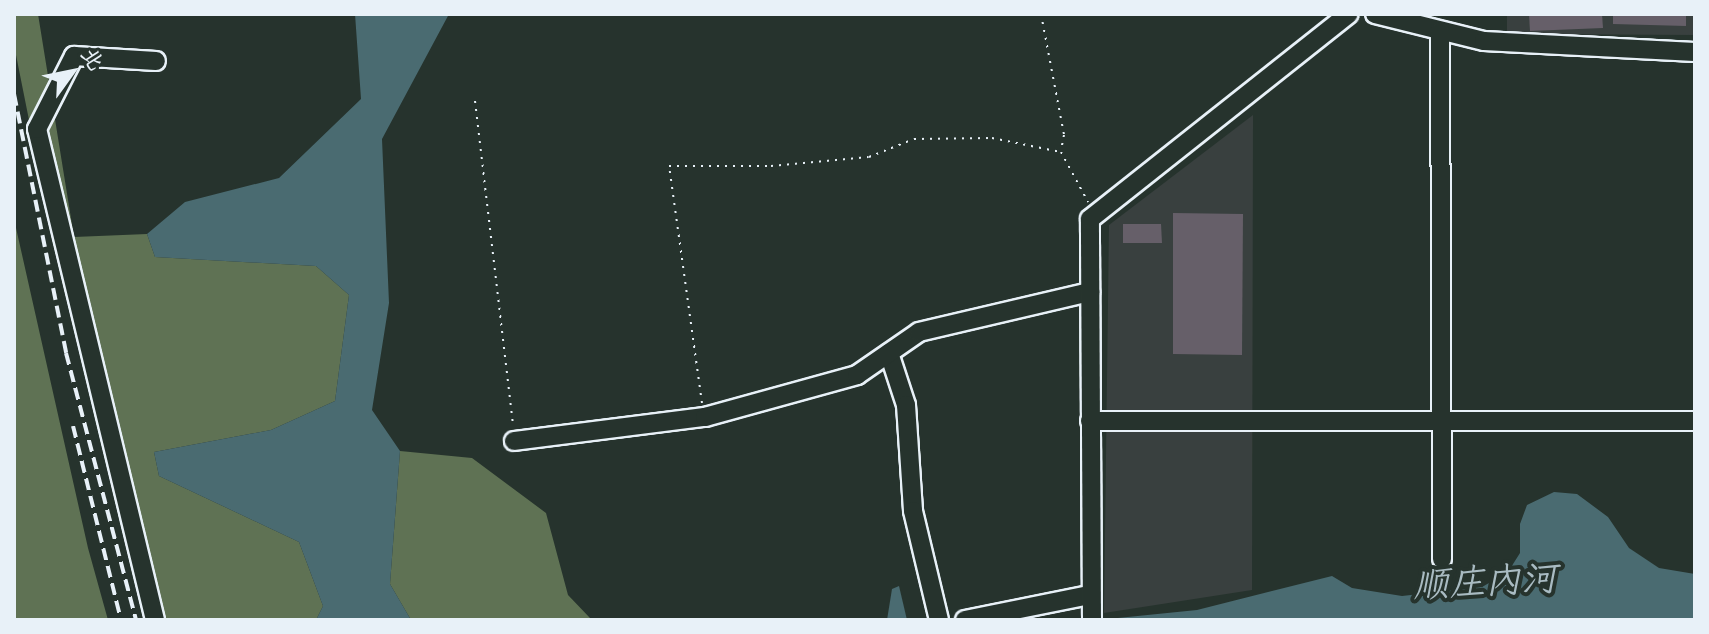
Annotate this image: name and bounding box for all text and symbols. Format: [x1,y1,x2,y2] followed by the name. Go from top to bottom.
[32,32,112,112] north arrow
[74,42,110,76] text: 北
[1412,557,1558,607] water label: 顺庄内河

